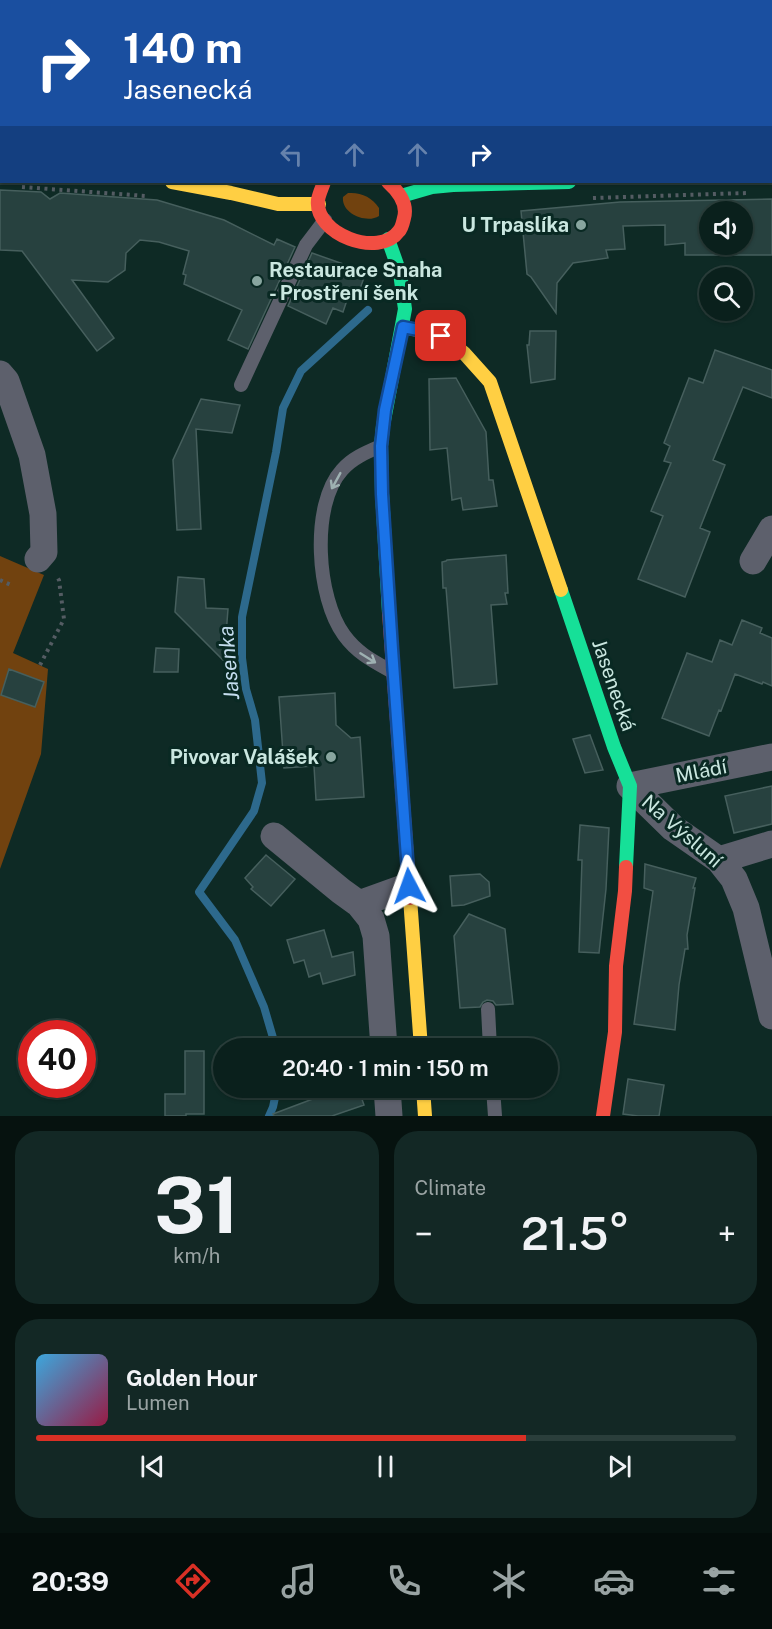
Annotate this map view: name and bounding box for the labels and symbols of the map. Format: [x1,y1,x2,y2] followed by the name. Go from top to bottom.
[462,213,569,237] place label: U Trpaslíka
[574,218,588,232] marker: U Trpaslíka
[269,258,442,305] place label: Restaurace Snaha - Prostření šenk
[250,274,264,288] marker: Restaurace Snaha - Prostření šenk
[415,310,466,361] pin
[330,471,341,489] one-way arrow
[213,625,244,701] water label: Jasenka
[587,636,641,734] street label: Jasenecká
[360,651,377,664] one-way arrow
[170,745,319,769] place label: Pivovar Valášek
[324,750,338,764] marker: Pivovar Valášek
[673,754,730,788] street label: Mládí
[637,790,728,873] street label: Na Výsluní
[377,854,441,918] position arrow
[18,1020,96,1098] speed limit sign: 40

